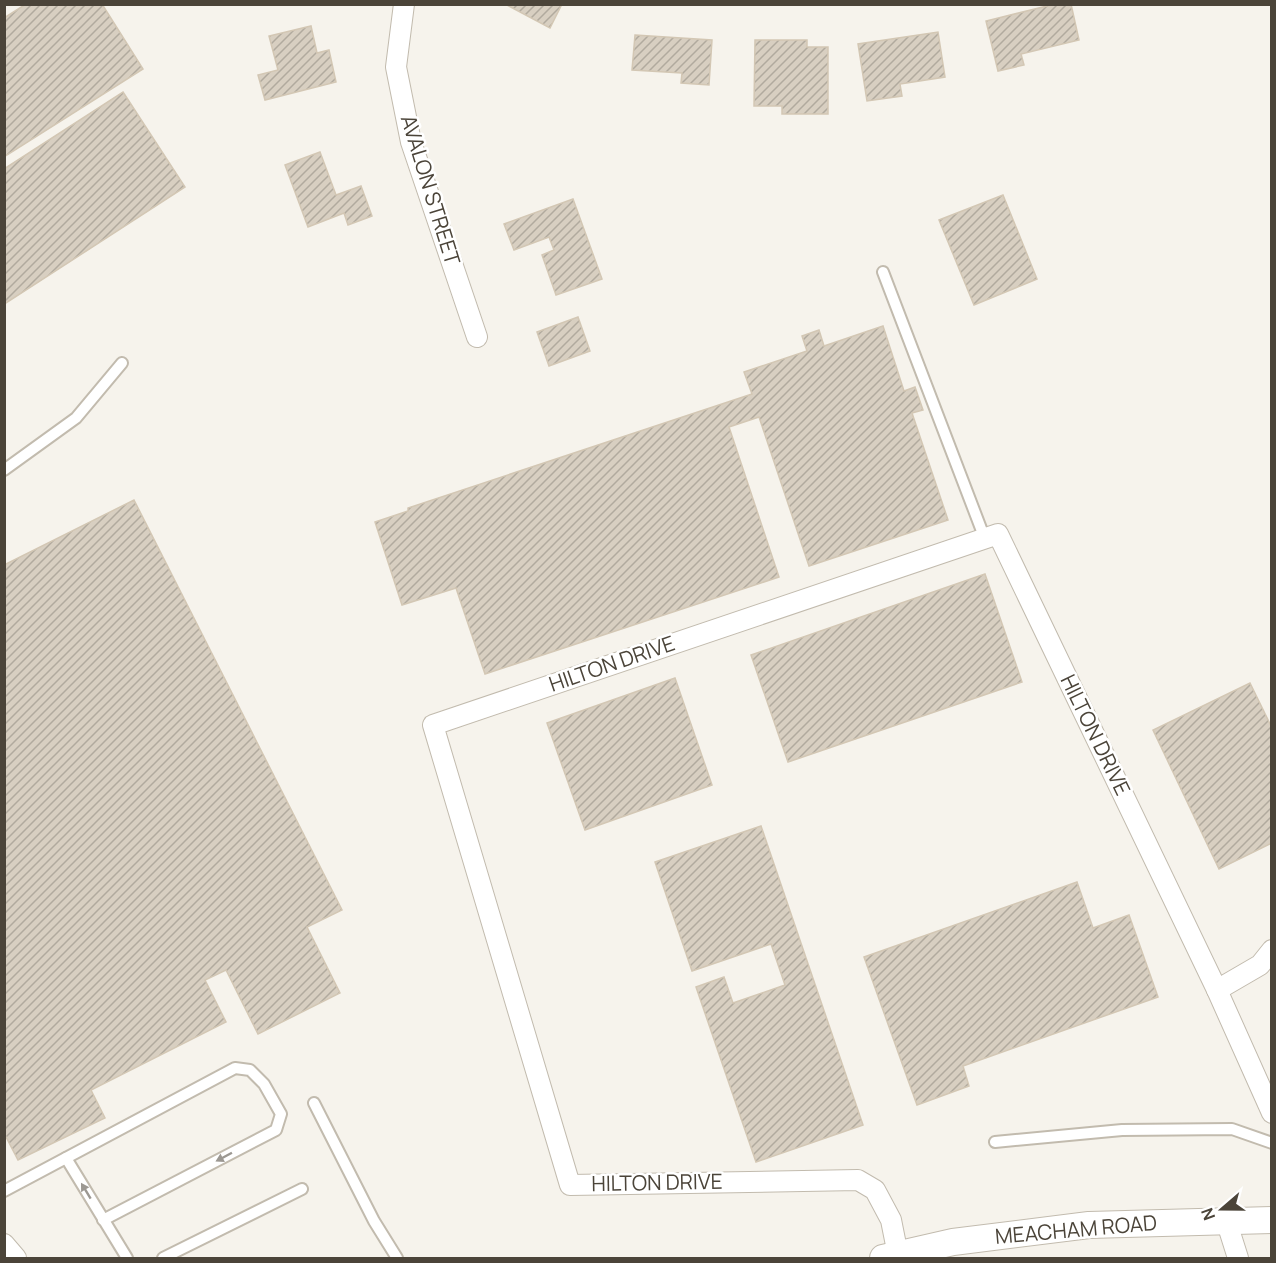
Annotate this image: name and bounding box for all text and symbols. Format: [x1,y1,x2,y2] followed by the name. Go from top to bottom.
[395,111,467,269] street label: AVALON STREET
[545,628,678,698] street label: HILTON DRIVE
[1055,670,1137,800] street label: HILTON DRIVE
[215,1152,232,1162] one-way arrow
[591,1167,723,1197] street label: HILTON DRIVE
[1192,1179,1252,1239] north arrow
[80,1183,91,1199] one-way arrow
[1196,1205,1220,1223] text: N
[994,1208,1158,1250] street label: MEACHAM ROAD

